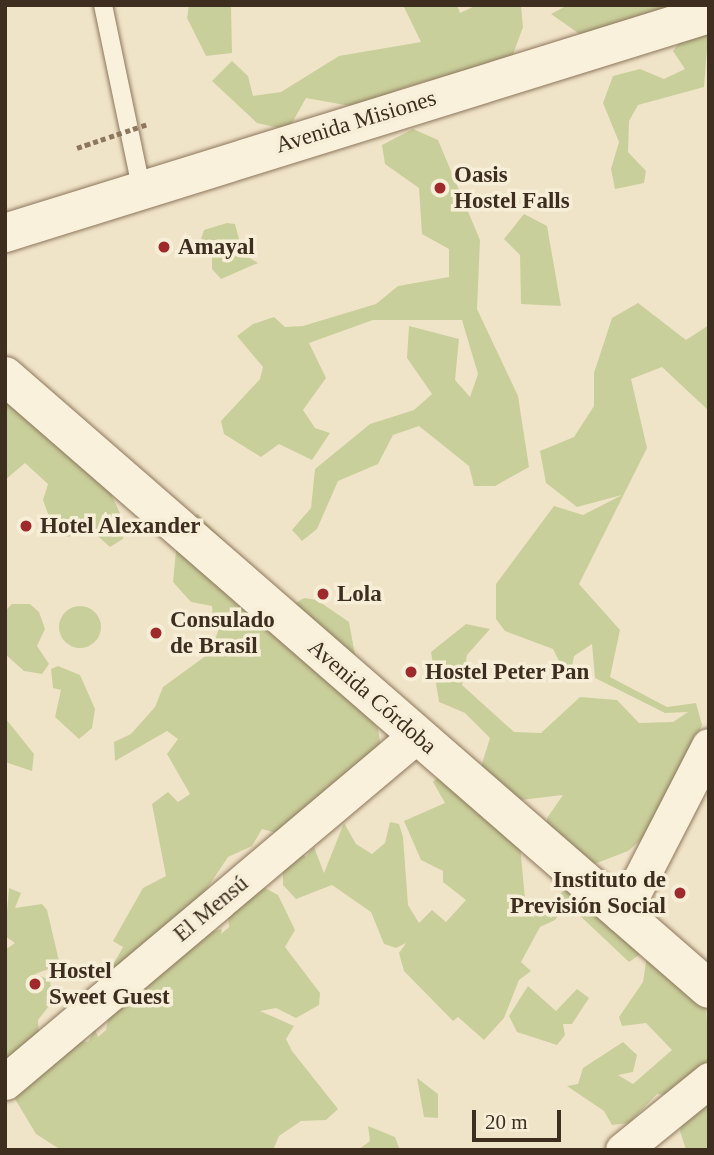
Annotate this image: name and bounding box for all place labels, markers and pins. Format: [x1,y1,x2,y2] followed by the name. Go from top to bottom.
[454,161,570,215] place label: Oasis Hostel Falls
[432,180,448,196] marker: Oasis Hostel Falls
[178,233,255,261] place label: Amayal
[156,239,172,255] marker: Amayal
[40,512,202,540] place label: Hotel Alexander
[18,518,34,534] marker: Hotel Alexander
[337,580,382,608] place label: Lola
[315,586,331,602] marker: Lola
[170,606,275,660] place label: Consulado de Brasil
[148,625,164,641] marker: Consulado de Brasil
[425,658,590,686] place label: Hostel Peter Pan
[403,664,419,680] marker: Hostel Peter Pan
[510,866,666,920] place label: Instituto de Previsión Social
[672,885,688,901] marker: Instituto de Previsión Social
[49,957,170,1011] place label: Hostel Sweet Guest
[27,976,43,992] marker: Hostel Sweet Guest

